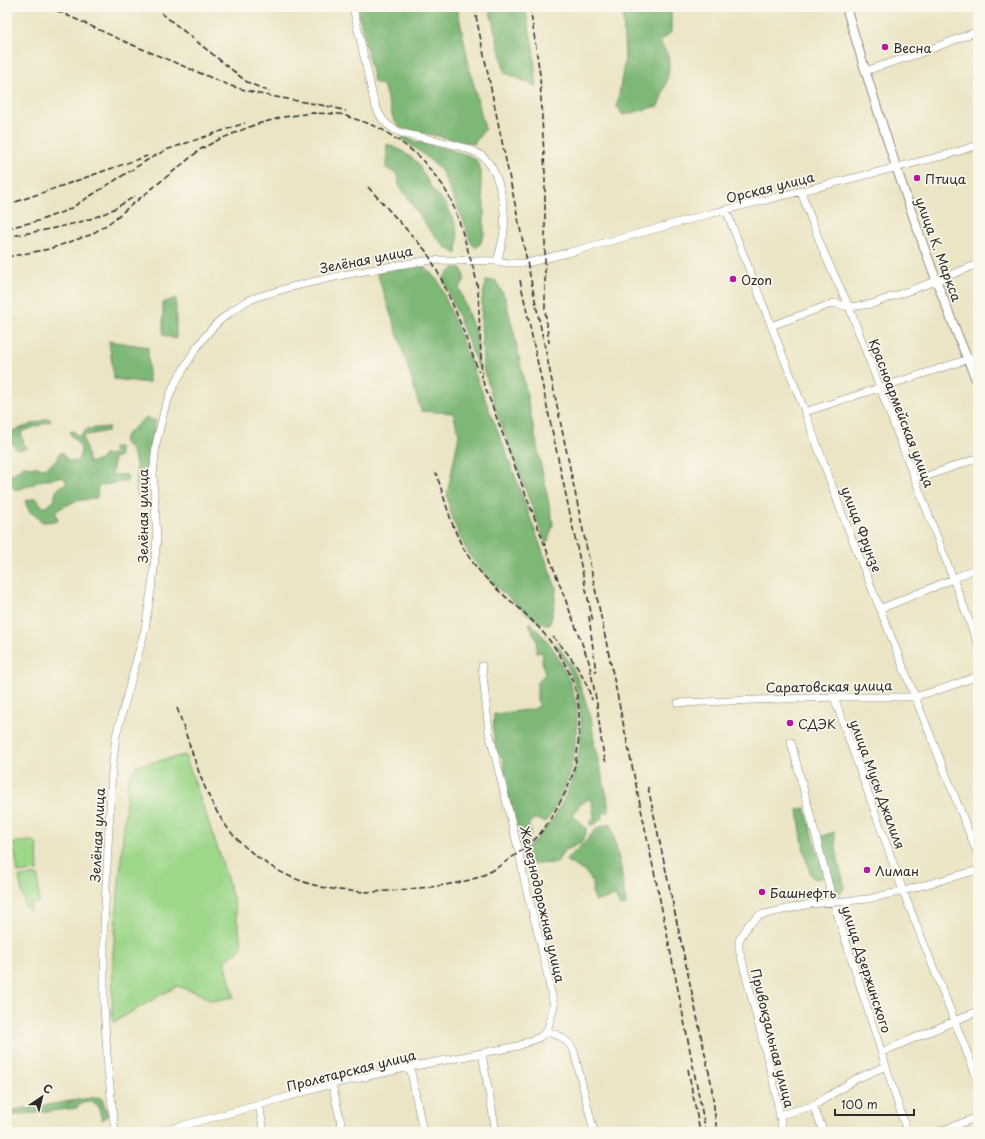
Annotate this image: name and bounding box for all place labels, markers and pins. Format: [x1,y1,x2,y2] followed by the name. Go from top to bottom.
[893,38,933,57] place label: Весна
[880,42,890,52] marker: Весна
[925,169,967,188] place label: Птица
[912,173,922,183] marker: Птица
[741,270,772,289] place label: Ozon
[728,274,738,284] marker: Ozon
[798,714,836,733] place label: СДЭК
[785,718,795,728] marker: СДЭК
[875,861,919,880] place label: Лиман
[862,865,872,875] marker: Лиман
[770,883,836,902] place label: Башнефть
[757,887,767,897] marker: Башнефть

